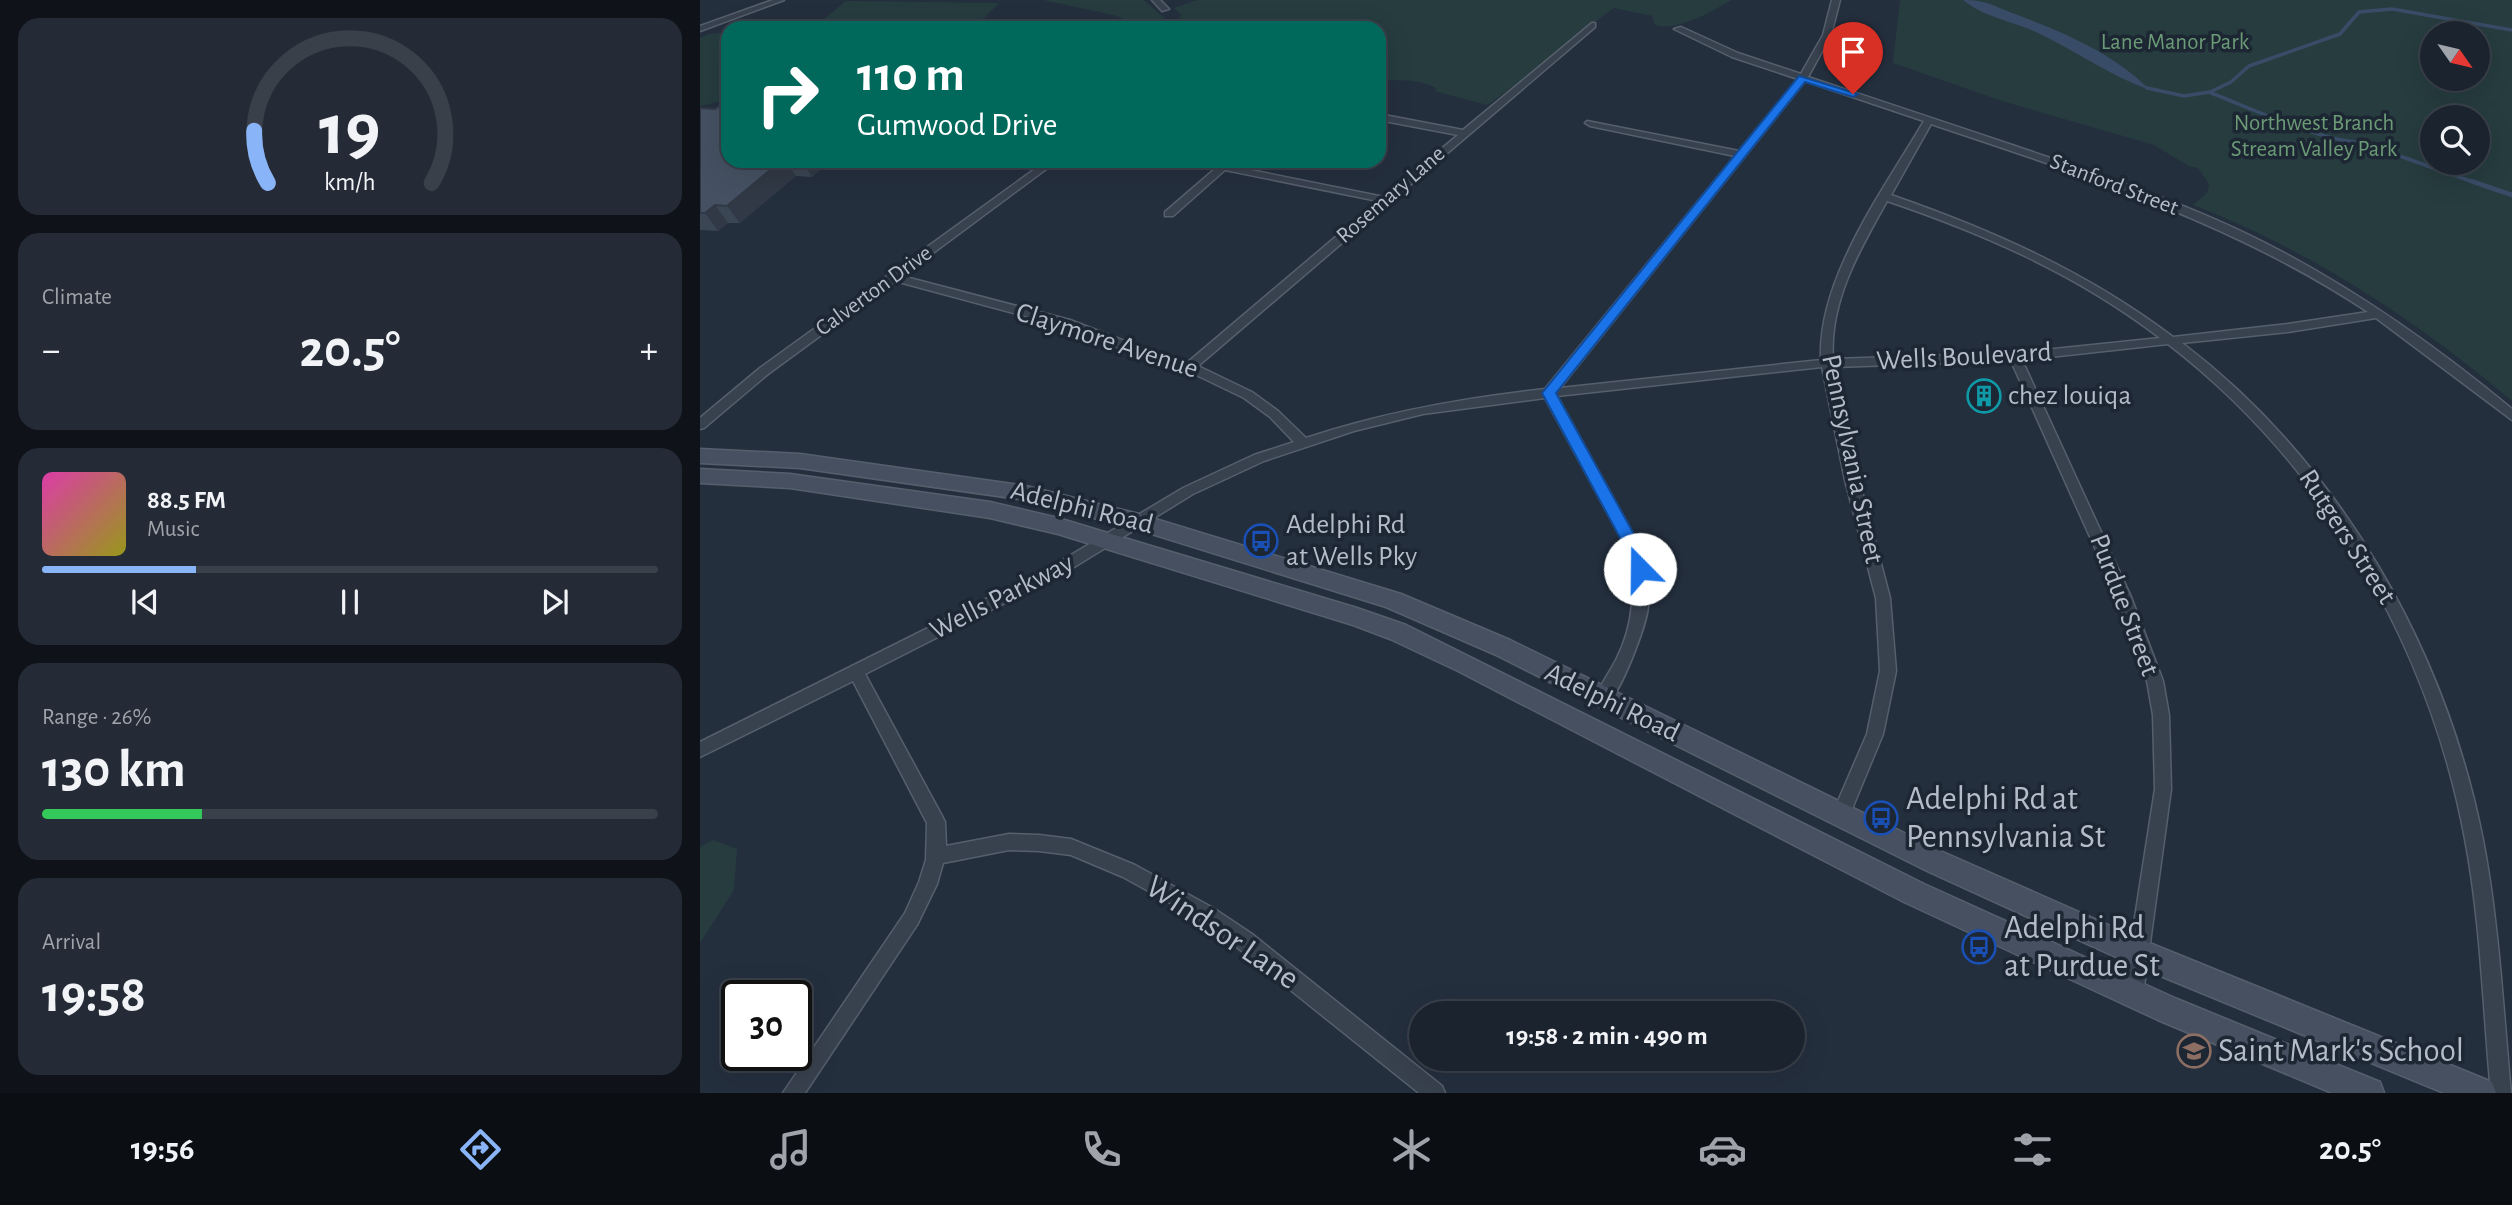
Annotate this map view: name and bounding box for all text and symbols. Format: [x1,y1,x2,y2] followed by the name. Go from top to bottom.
[2420,21,2490,91] north arrow
[2420,21,2490,175] map controls
[1823,22,1883,94] pin
[2101,31,2250,54] park label: Lane Manor Park
[1834,33,1872,71] icon: arrive
[742,49,833,140] icon: right
[857,51,965,100] text: 110 m
[319,95,381,168] text: 19
[2420,105,2490,175] button: search
[857,109,1058,141] text: Gumwood Drive
[2231,112,2398,161] park label: Northwest Branch Stream Valley Park
[1333,142,1449,248] street label: Rosemary Lane
[2047,150,2182,220] street label: Stanford Street
[324,169,376,194] text: km/h
[812,241,936,341] street label: Calverton Drive
[42,286,112,309] text: Climate
[1012,298,1202,384] street label: Claymore Avenue
[299,324,401,376] text: 20.5°
[42,332,60,370] text: −
[640,332,658,370] text: +
[1876,338,2052,376] street label: Wells Boulevard
[1816,352,1888,566] street label: Pennsylvania Street
[1965,377,2003,415] building icon: chez louiqa
[2008,382,2131,410] place label: chez louiqa
[2293,465,2401,609] street label: Rutgers Street
[1008,477,1156,539] street label: Adelphi Road
[147,487,226,513] text: 88.5 FM
[1286,511,1417,571] place label: Adelphi Rd at Wells Pky
[147,518,199,541] text: Music
[1242,522,1280,560] bus stop icon: Adelphi Rd at Wells Pky
[2084,530,2164,680] street label: Purdue Street
[1603,532,1677,606] position arrow
[926,549,1078,645] street label: Wells Parkway
[126,583,164,621] icon: previous
[331,583,369,621] icon: pause
[536,583,574,621] icon: next
[1540,658,1684,748] street label: Adelphi Road
[42,706,151,729] text: Range · 26%
[42,744,186,796] text: 130 km
[1906,783,2106,854] place label: Adelphi Rd at Pennsylvania St
[1862,799,1900,837] bus stop icon: Adelphi Rd at Pennsylvania St
[1140,870,1304,996] street label: Windsor Lane
[2004,912,2160,983] place label: Adelphi Rd at Purdue St
[1960,928,1998,966] bus stop icon: Adelphi Rd at Purdue St
[42,931,101,954] text: Arrival
[42,969,146,1021] text: 19:58
[721,980,812,1071] speed limit sign: 30
[1506,1023,1708,1049] text: 19:58 · 2 min · 490 m
[2175,1032,2213,1070] school or university icon: Saint Mark's School
[2218,1035,2464,1068] place label: Saint Mark's School
[456,1125,505,1174] icon: directions
[766,1125,815,1174] icon: music
[1077,1125,1126,1174] icon: phone
[1387,1125,1436,1174] icon: climate
[1698,1125,1747,1174] icon: car
[2008,1125,2057,1174] icon: filters
[131,1133,194,1165] text: 19:56
[2319,1133,2381,1165] text: 20.5°

